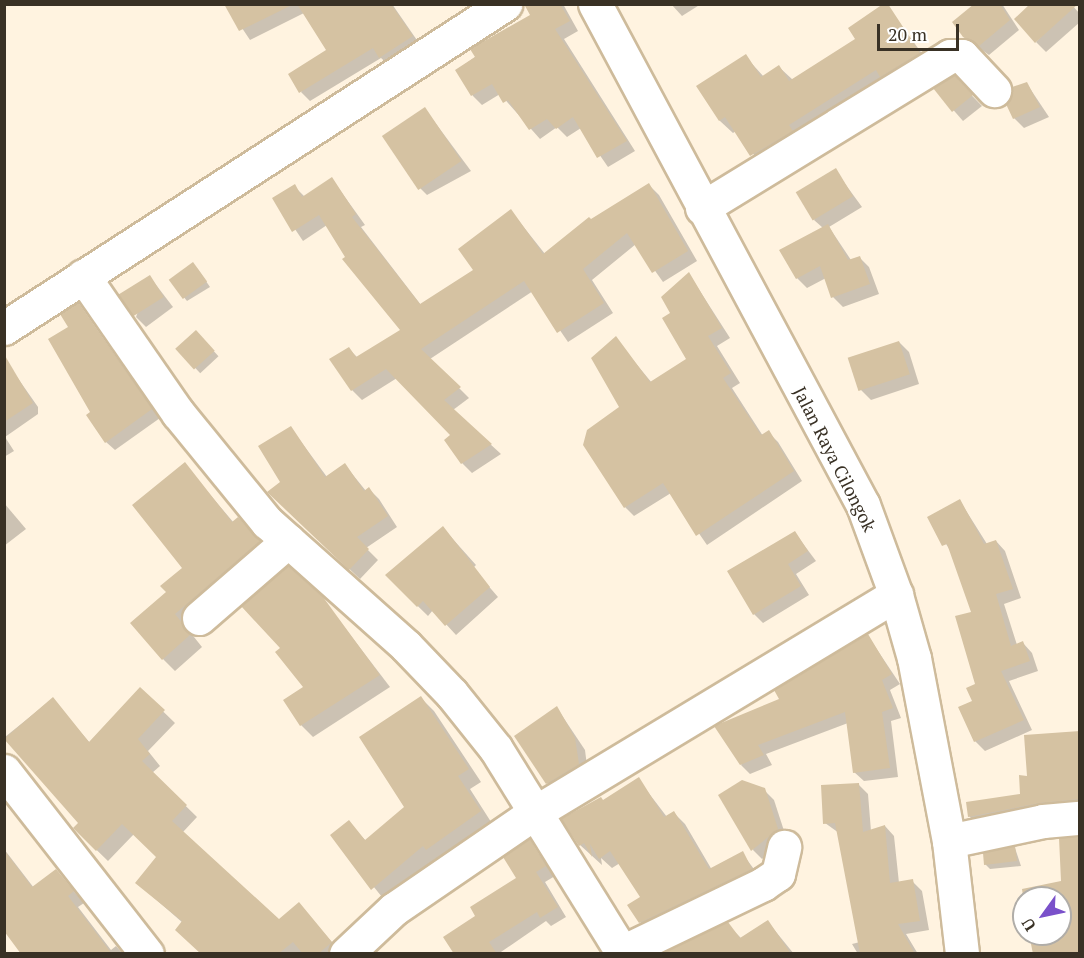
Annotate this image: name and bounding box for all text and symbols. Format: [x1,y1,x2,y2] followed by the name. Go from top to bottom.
[880,12,962,50] scale bar
[888,22,927,46] text: 20 m
[789,383,881,535] street label: Jalan Raya Cilongok
[1012,886,1072,946] north arrow
[1016,914,1041,936] text: U

